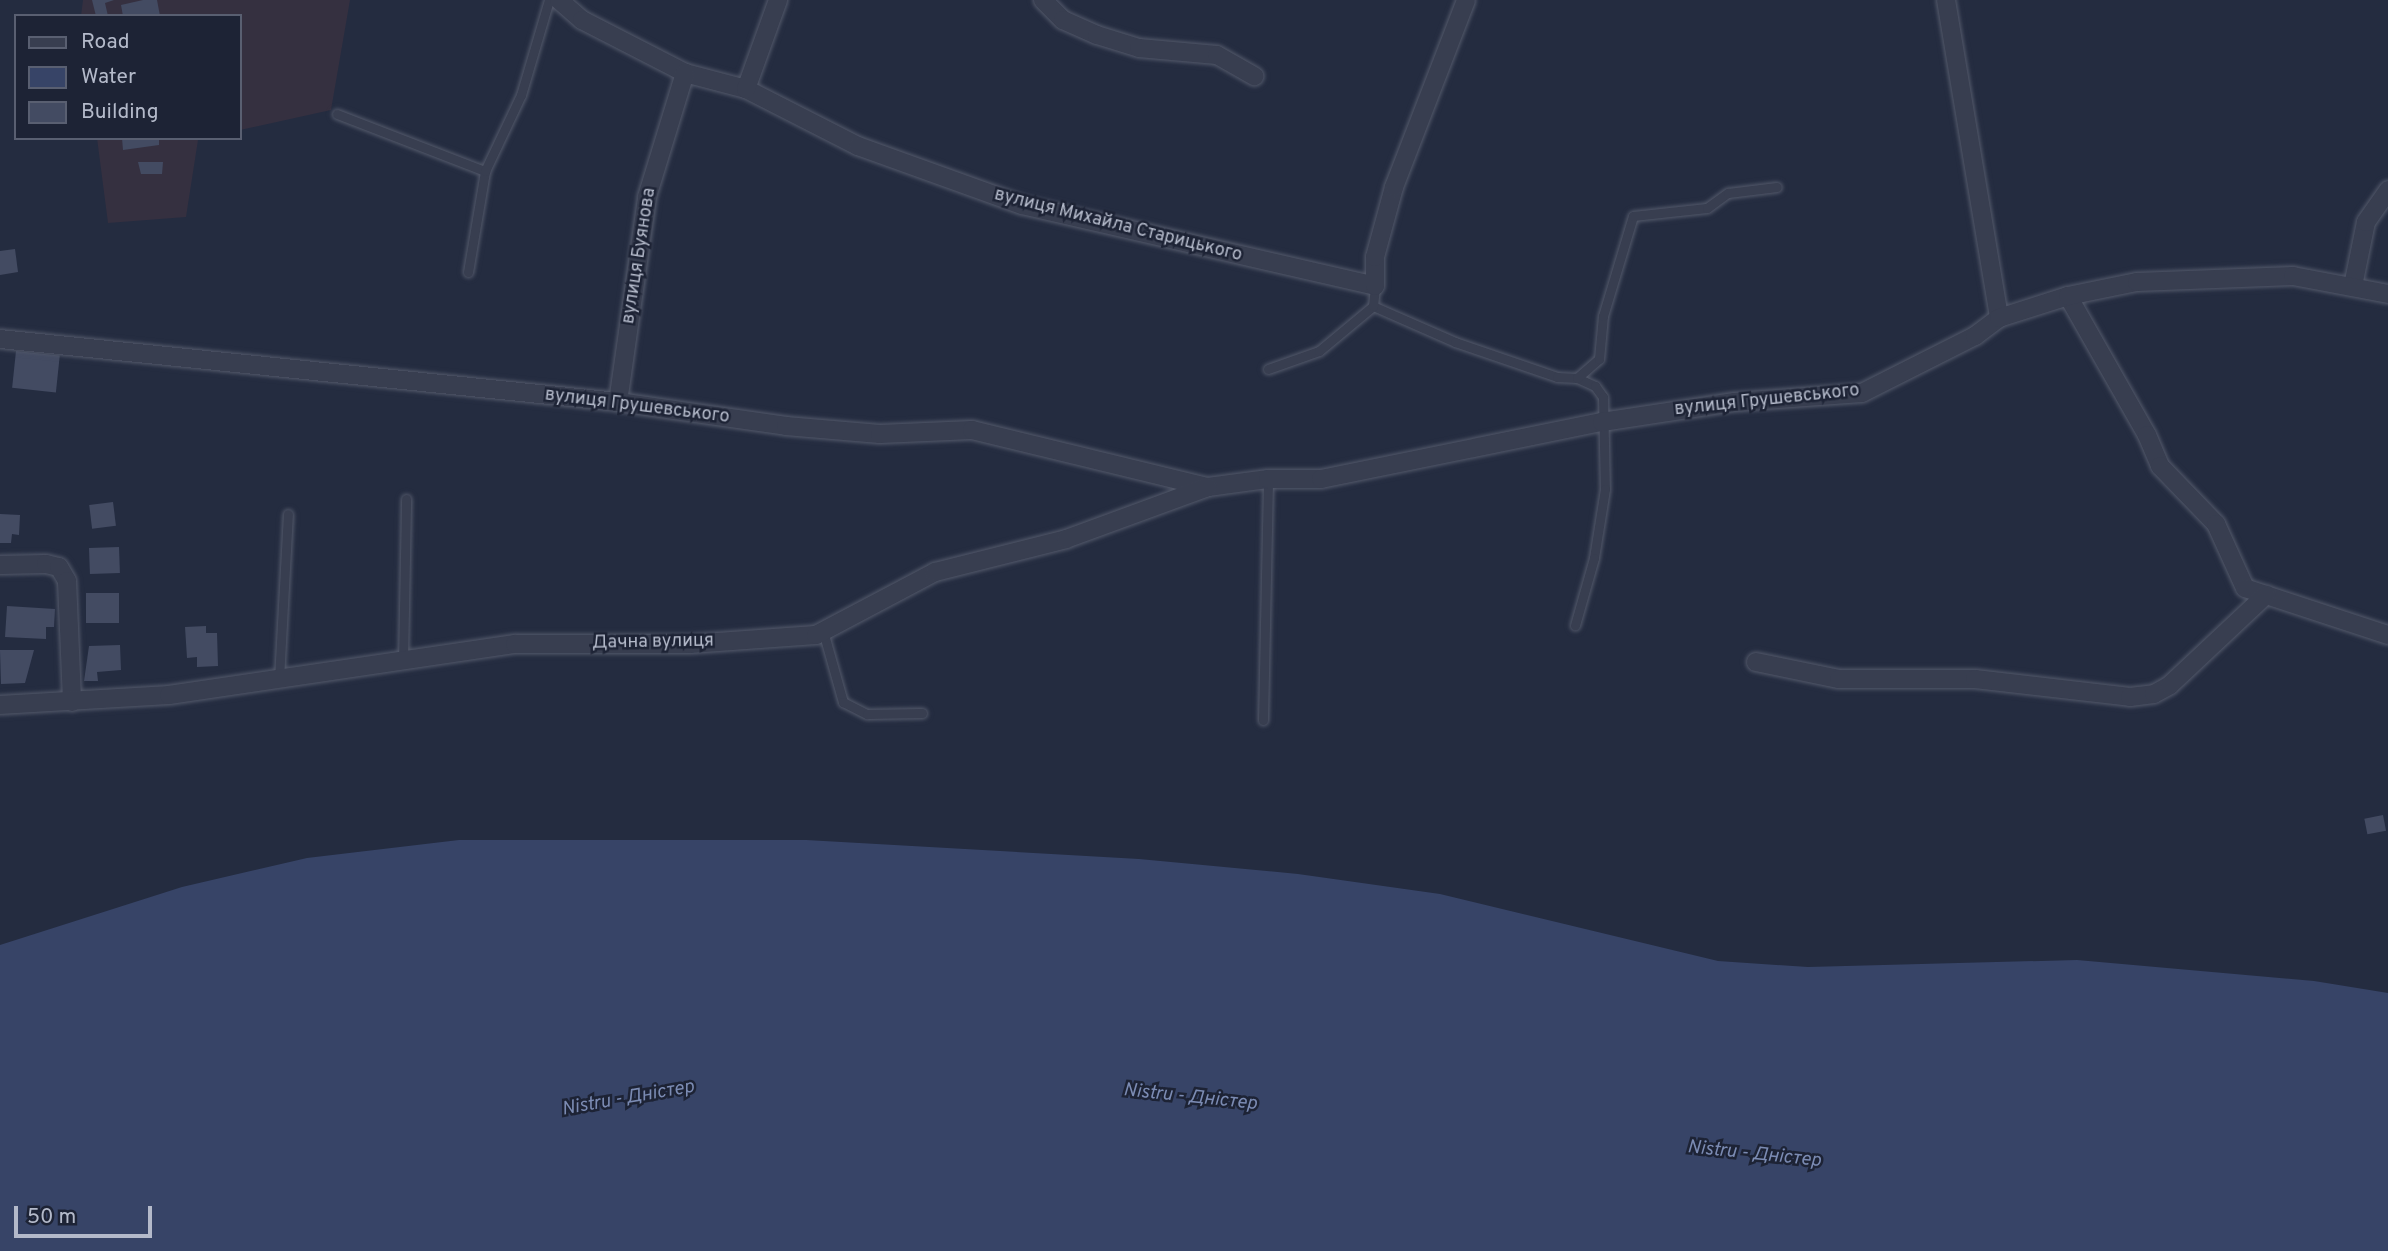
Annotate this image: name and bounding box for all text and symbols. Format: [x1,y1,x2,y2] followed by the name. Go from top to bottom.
[14,14,242,140] legend
[81,29,130,56] text: Road
[81,64,136,91] text: Water
[81,99,159,126] text: Building
[992,185,1244,267] street label: вулиця Михайла Старицького
[619,186,661,326] street label: вулиця Буянова
[1674,381,1860,421] street label: вулиця Грушевського
[544,385,730,429] street label: вулиця Грушевського
[592,631,714,655] street label: Дачна вулиця
[560,1076,696,1122] water label: Nistru - Дністер
[1122,1080,1258,1116] water label: Nistru - Дністер
[1686,1137,1822,1173] water label: Nistru - Дністер
[18,1192,156,1236] scale bar
[27,1204,76,1231] text: 50 m

